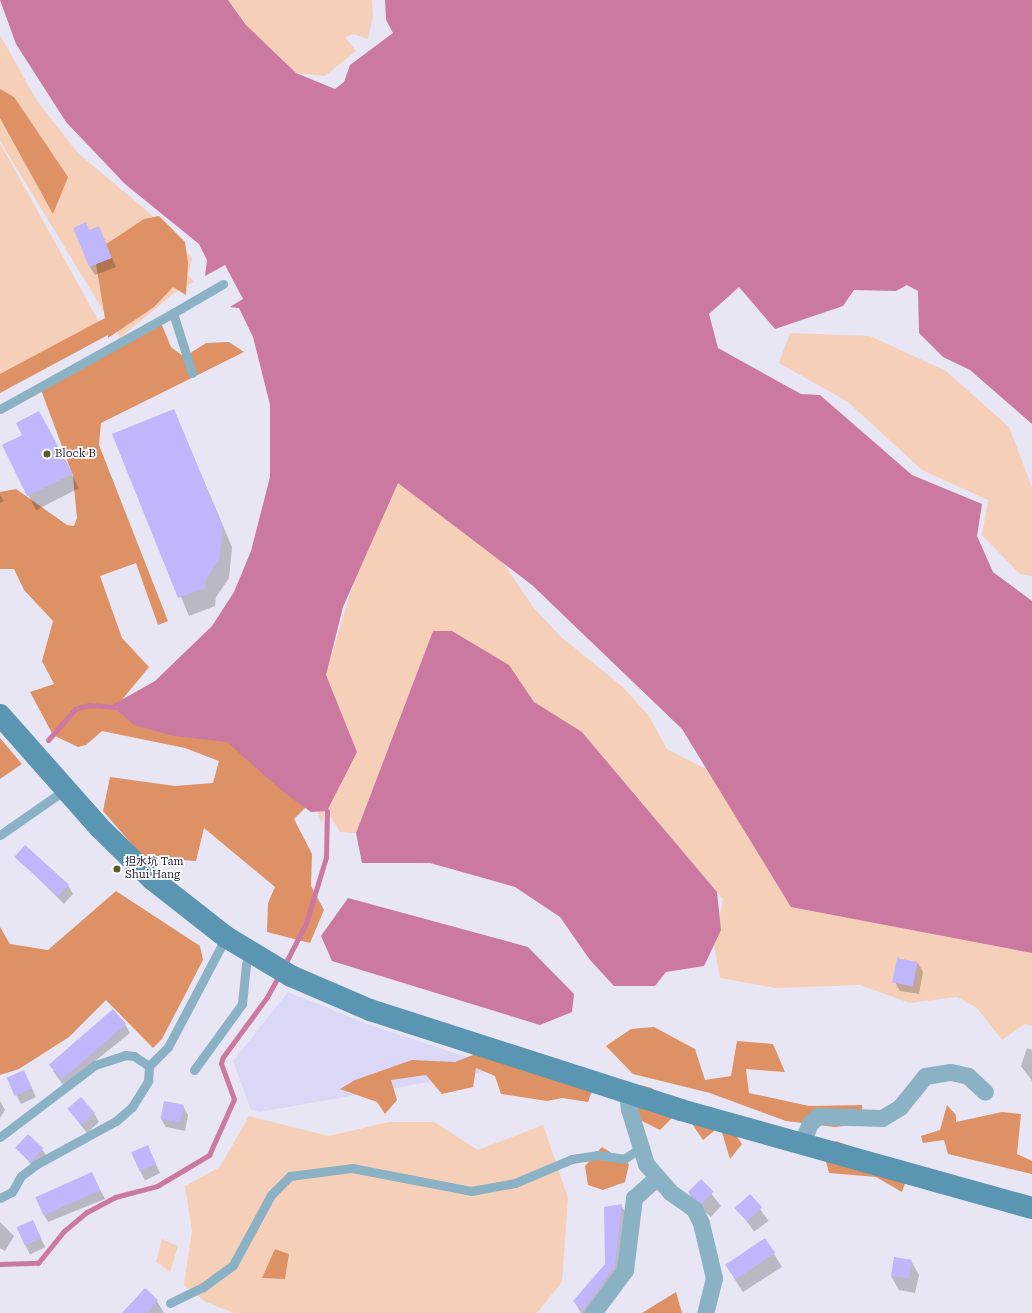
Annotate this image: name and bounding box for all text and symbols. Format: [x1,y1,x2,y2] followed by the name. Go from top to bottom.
[55,447,96,461] place label: Block B
[42,449,52,459] marker: Block B
[125,856,183,882] place label: 担水坑 Tam Shui Hang
[112,864,122,874] marker: 担水坑 Tam Shui Hang

